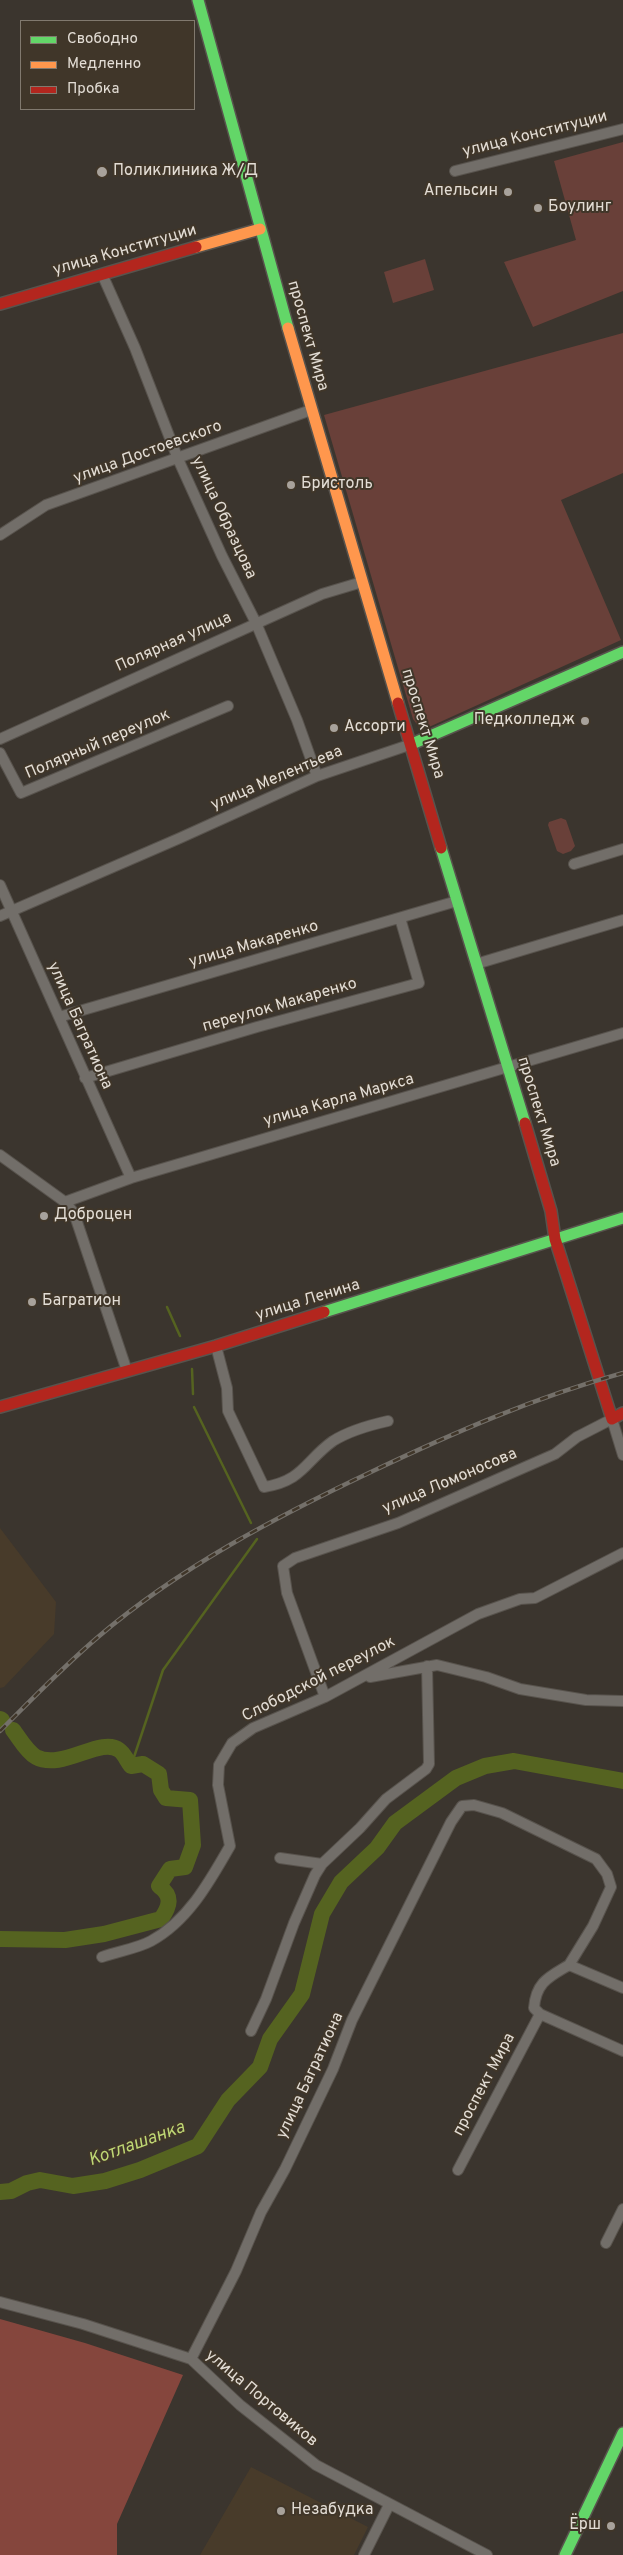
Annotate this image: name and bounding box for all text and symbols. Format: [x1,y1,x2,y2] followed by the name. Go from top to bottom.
[20,20,195,110] legend
[67,30,138,49] text: Свободно
[67,55,141,74] text: Медленно
[67,80,119,99] text: Пробка
[461,108,609,162] street label: улица Конституции
[113,162,258,182] place label: Поликлиника Ж/Д
[95,165,109,179] marker: Поликлиника Ж/Д
[424,182,498,202] place label: Апельсин
[502,186,514,198] marker: Апельсин
[548,198,611,218] place label: Боулинг
[532,202,544,214] marker: Боулинг
[51,221,199,281] street label: улица Конституции
[282,279,332,393] street label: проспект Мира
[71,417,225,489] street label: улица Достоевского
[186,454,260,582] street label: улица Образцова
[301,475,373,495] place label: Бристоль
[285,479,297,491] marker: Бристоль
[113,609,235,677] street label: Полярная улица
[396,667,448,781] street label: проспект Мира
[23,706,173,784] street label: Полярный переулок
[474,711,575,731] place label: Педколледж
[579,715,591,727] marker: Педколледж
[344,718,406,738] place label: Ассорти
[328,722,340,734] marker: Ассорти
[208,743,346,815] street label: улица Мелентьева
[187,917,321,973] street label: улица Макаренко
[42,959,116,1093] street label: улица Багратиона
[201,975,359,1037] street label: переулок Макаренко
[512,1055,564,1169] street label: проспект Мира
[262,1070,416,1132] street label: улица Карла Маркса
[54,1206,132,1226] place label: Доброцен
[38,1210,50,1222] marker: Доброцен
[254,1276,362,1326] street label: улица Ленина
[42,1292,121,1312] place label: Багратион
[26,1296,38,1308] marker: Багратион
[380,1445,520,1519] street label: улица Ломоносова
[239,1633,399,1727] street label: Слободской переулок
[273,2010,349,2142] street label: улица Багратиона
[450,2030,520,2140] street label: проспект Мира
[86,2118,188,2172] water label: Котлашанка
[201,2346,321,2452] street label: улица Портовиков
[291,2501,373,2521] place label: Незабудка
[275,2505,287,2517] marker: Незабудка
[569,2516,601,2536] place label: Ёрш
[605,2520,617,2532] marker: Ёрш

